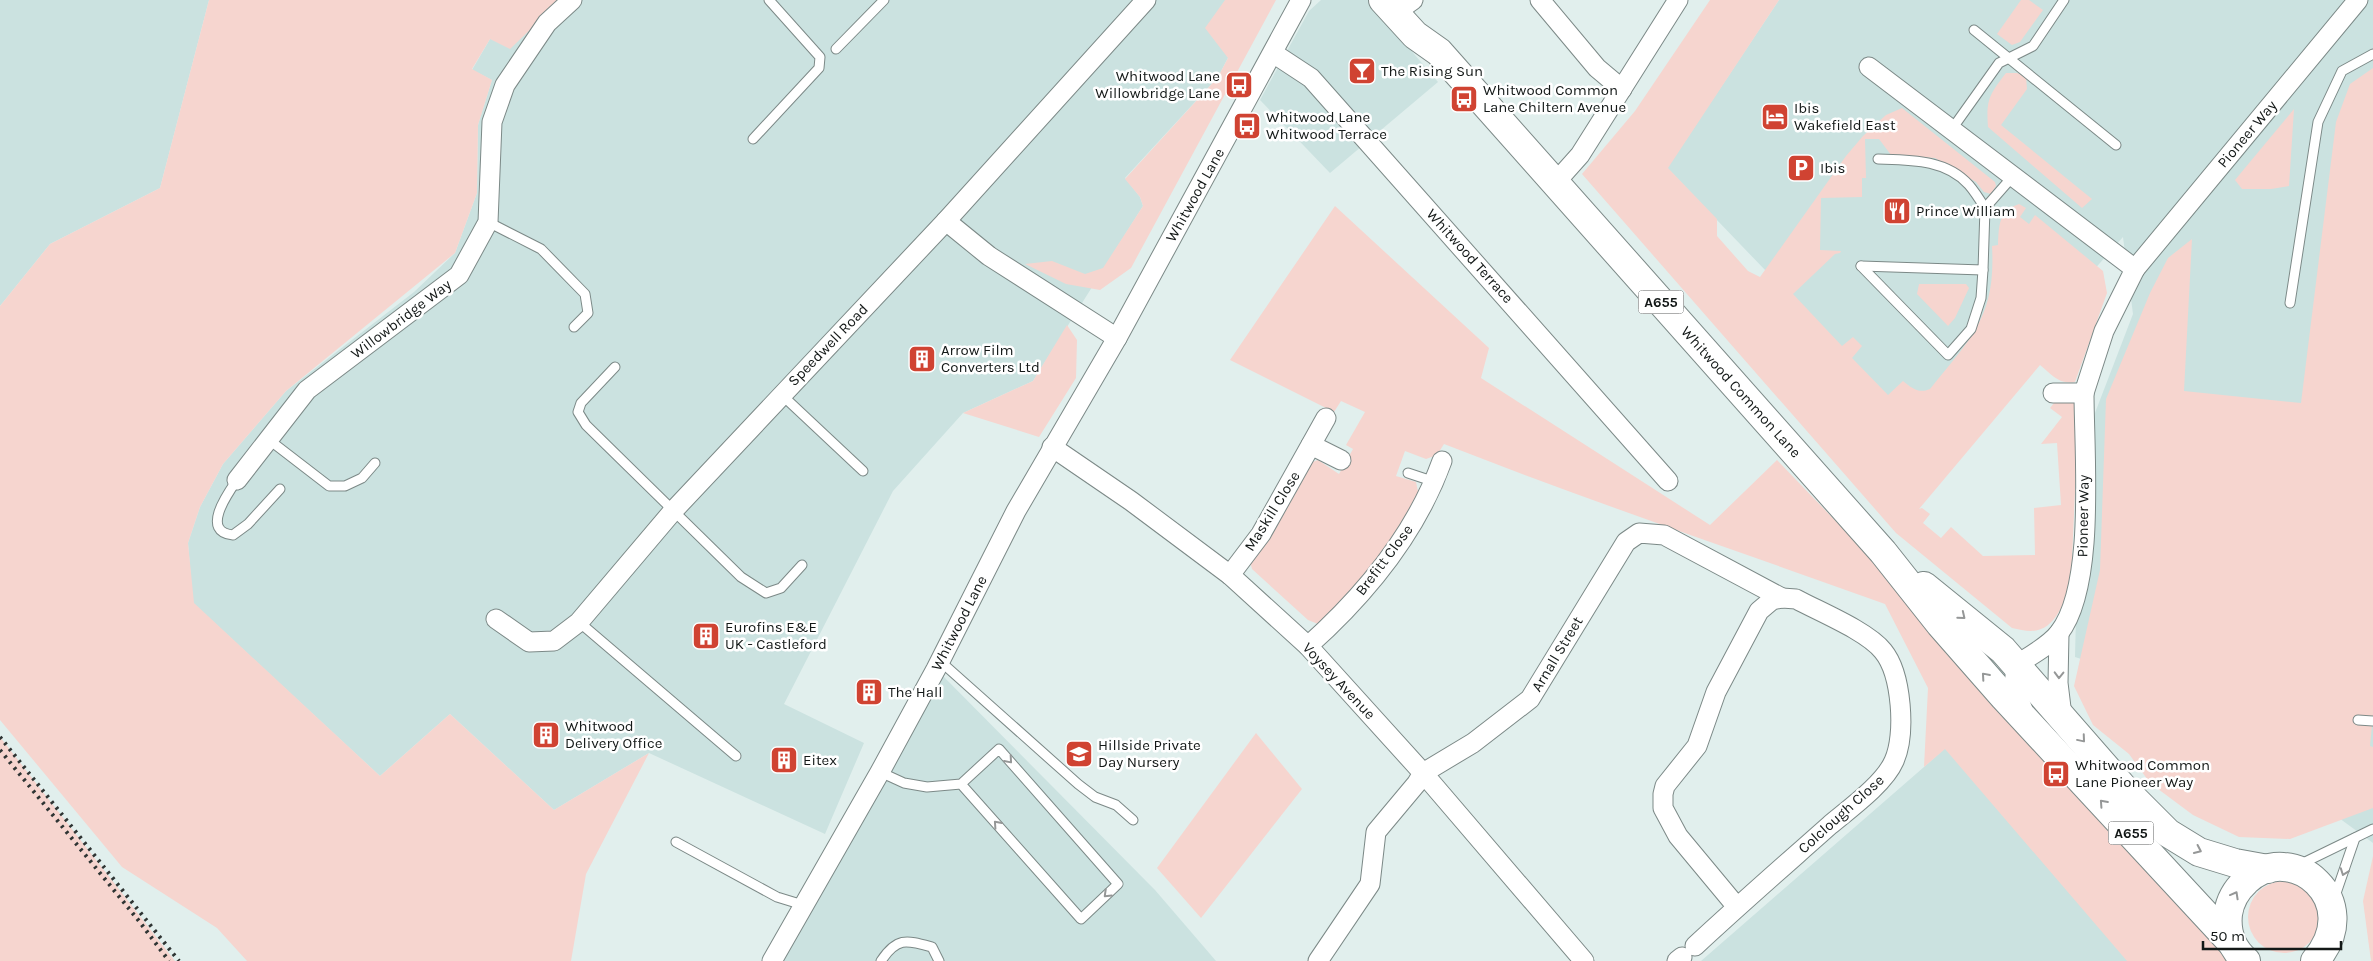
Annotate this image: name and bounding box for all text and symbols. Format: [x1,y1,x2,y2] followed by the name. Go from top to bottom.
[1347,56,1377,86] bar icon: The Rising Sun
[1381,62,1483,80] place label: The Rising Sun
[1095,67,1220,102] place label: Whitwood Lane Willowbridge Lane
[1224,70,1254,100] bus stop icon: Whitwood Lane Willowbridge Lane
[1483,81,1626,116] place label: Whitwood Common Lane Chiltern Avenue
[1449,84,1479,114] bus stop icon: Whitwood Common Lane Chiltern Avenue
[2214,97,2280,171] street label: Pioneer Way
[1794,99,1896,134] place label: Ibis Wakefield East
[1760,102,1790,132] hotel icon: Ibis Wakefield East
[1266,108,1387,143] place label: Whitwood Lane Whitwood Terrace
[1232,111,1262,141] bus stop icon: Whitwood Lane Whitwood Terrace
[1162,145,1228,245] street label: Whitwood Lane
[1786,153,1816,183] parking icon: Ibis
[1820,159,1845,177] place label: Ibis
[1882,196,1912,226] restaurant icon: Prince William
[1916,202,2015,220] place label: Prince William
[1423,205,1517,307] street label: Whitwood Terrace
[347,275,455,363] street label: Willowbridge Way
[1638,290,1684,314] road number: A655
[784,300,872,390] street label: Speedwell Road
[1677,323,1805,461] street label: Whitwood Common Lane
[941,341,1040,376] place label: Arrow Film Converters Ltd
[907,344,937,374] building icon: Arrow Film Converters Ltd
[1240,468,1304,554] street label: Maskill Close
[2073,475,2093,557] street label: Pioneer Way
[1352,521,1416,599] street label: Brefitt Close
[927,572,991,674] street label: Whitwood Lane
[1956,611,1965,620] one-way arrow
[1528,613,1587,695] street label: Arnall Street
[725,618,827,653] place label: Eurofins E&E UK - Castleford
[691,621,721,651] building icon: Eurofins E&E UK - Castleford
[1299,639,1379,723] street label: Voysey Avenue
[2054,671,2064,679] one-way arrow
[1983,673,1991,682] one-way arrow
[854,677,884,707] building icon: The Hall
[888,683,943,701] place label: The Hall
[565,717,662,752] place label: Whitwood Delivery Office
[531,720,561,750] building icon: Whitwood Delivery Office
[2076,733,2085,742] one-way arrow
[1098,736,1201,771] place label: Hillside Private Day Nursery
[1064,739,1094,769] school or university icon: Hillside Private Day Nursery
[769,745,799,775] building icon: Eitex
[803,751,837,769] place label: Eitex
[1003,755,1012,764] one-way arrow
[2075,756,2210,791] place label: Whitwood Common Lane Pioneer Way
[2041,759,2071,789] bus stop icon: Whitwood Common Lane Pioneer Way
[1794,771,1888,857] street label: Colclough Close
[2100,799,2109,808] one-way arrow
[994,821,1003,830] one-way arrow
[2108,821,2154,844] road number: A655
[2193,844,2202,855] one-way arrow
[2340,867,2350,876] one-way arrow
[1103,888,1112,897] one-way arrow
[2228,891,2238,900] one-way arrow
[2203,918,2340,950] scale bar
[2210,927,2245,945] text: 50 m

